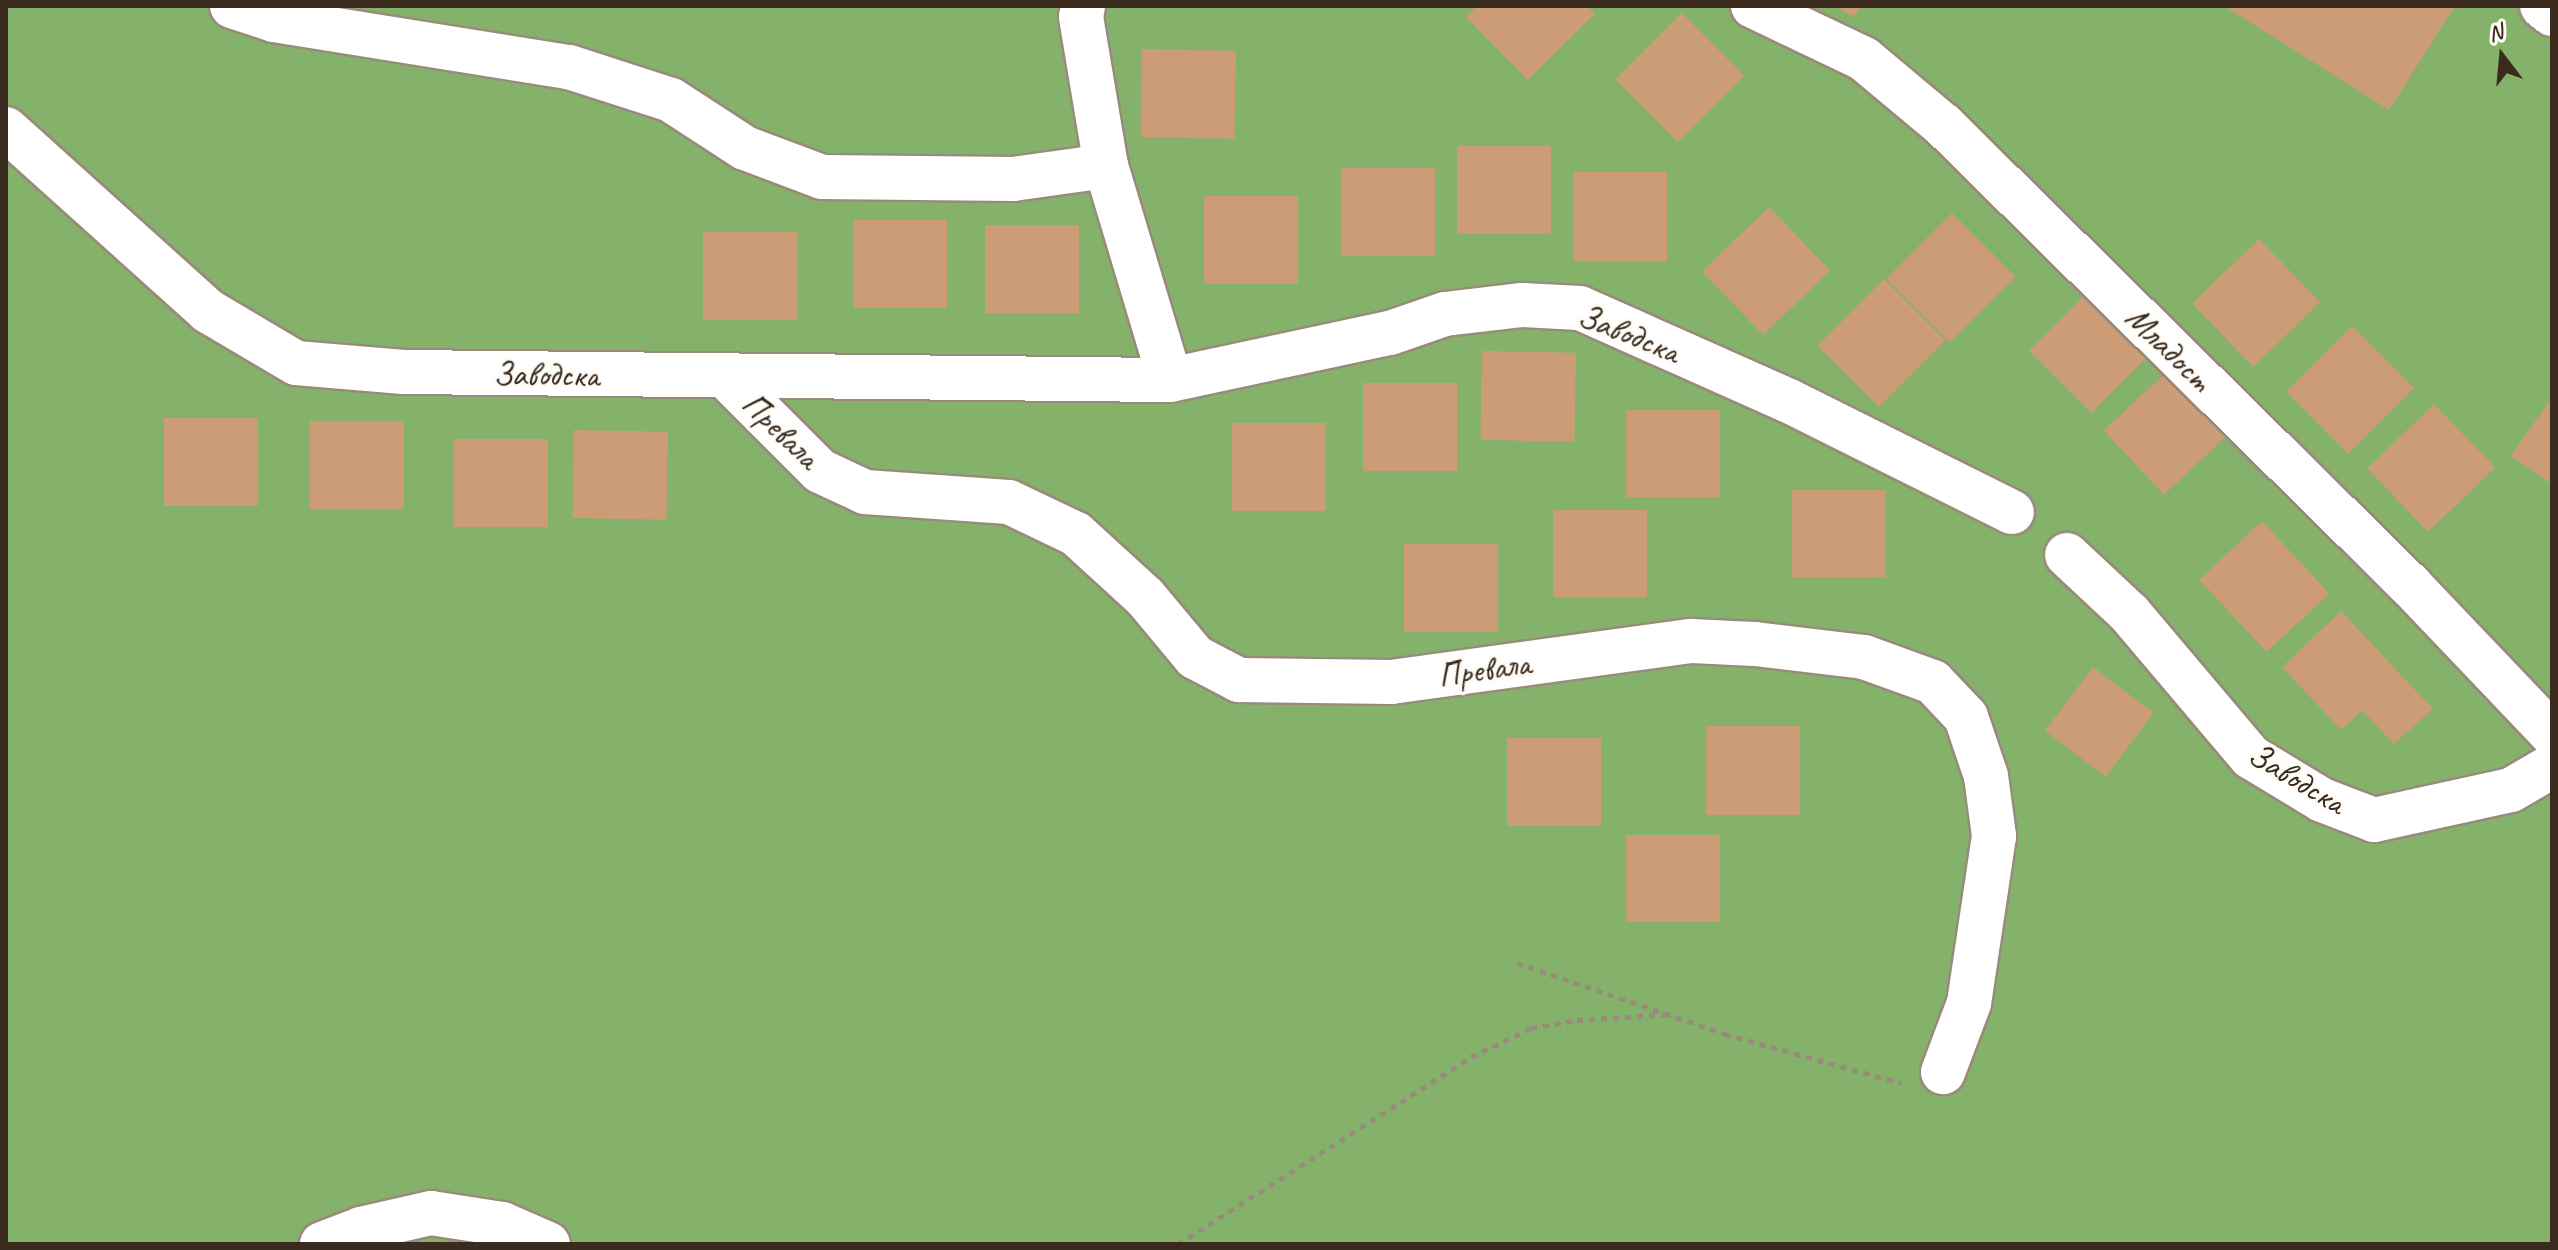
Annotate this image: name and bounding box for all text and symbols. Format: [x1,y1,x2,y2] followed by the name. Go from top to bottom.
[2462,16,2542,96] north arrow
[2485,18,2506,48] text: N
[1572,294,1686,372] street label: Заводска
[2118,297,2220,399] street label: Младост
[493,353,599,395] street label: Заводска
[733,383,829,477] street label: Превала
[1435,642,1533,696] street label: Превала
[2241,733,2353,823] street label: Заводска

